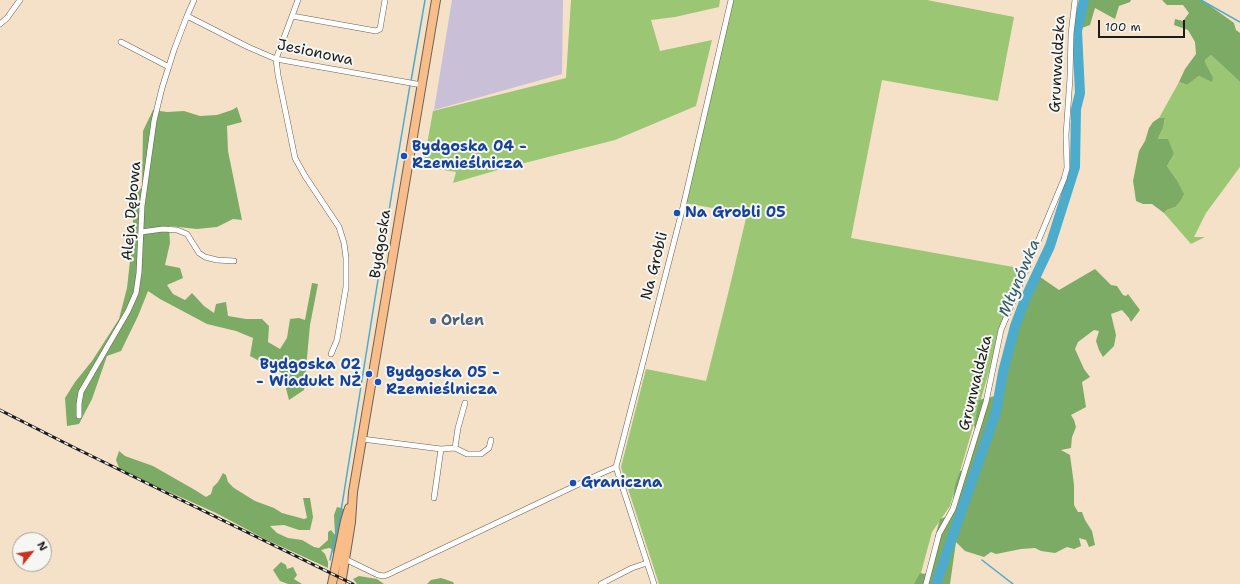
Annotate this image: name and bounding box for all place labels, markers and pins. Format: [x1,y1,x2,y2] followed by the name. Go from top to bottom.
[412,138,527,173] place label: Bydgoska 04 - Rzemieślnicza
[399,151,409,161] marker: Bydgoska 04 - Rzemieślnicza
[685,204,786,222] place label: Na Grobli 05
[672,208,682,218] marker: Na Grobli 05
[441,312,484,330] place label: Orlen
[428,316,438,326] marker: Orlen
[256,356,361,391] place label: Bydgoska 02 - Wiadukt NŻ
[386,364,500,399] place label: Bydgoska 05 - Rzemieślnicza
[364,369,374,379] marker: Bydgoska 02 - Wiadukt NŻ
[373,377,383,387] marker: Bydgoska 05 - Rzemieślnicza
[581,474,662,492] place label: Graniczna
[568,478,578,488] marker: Graniczna

